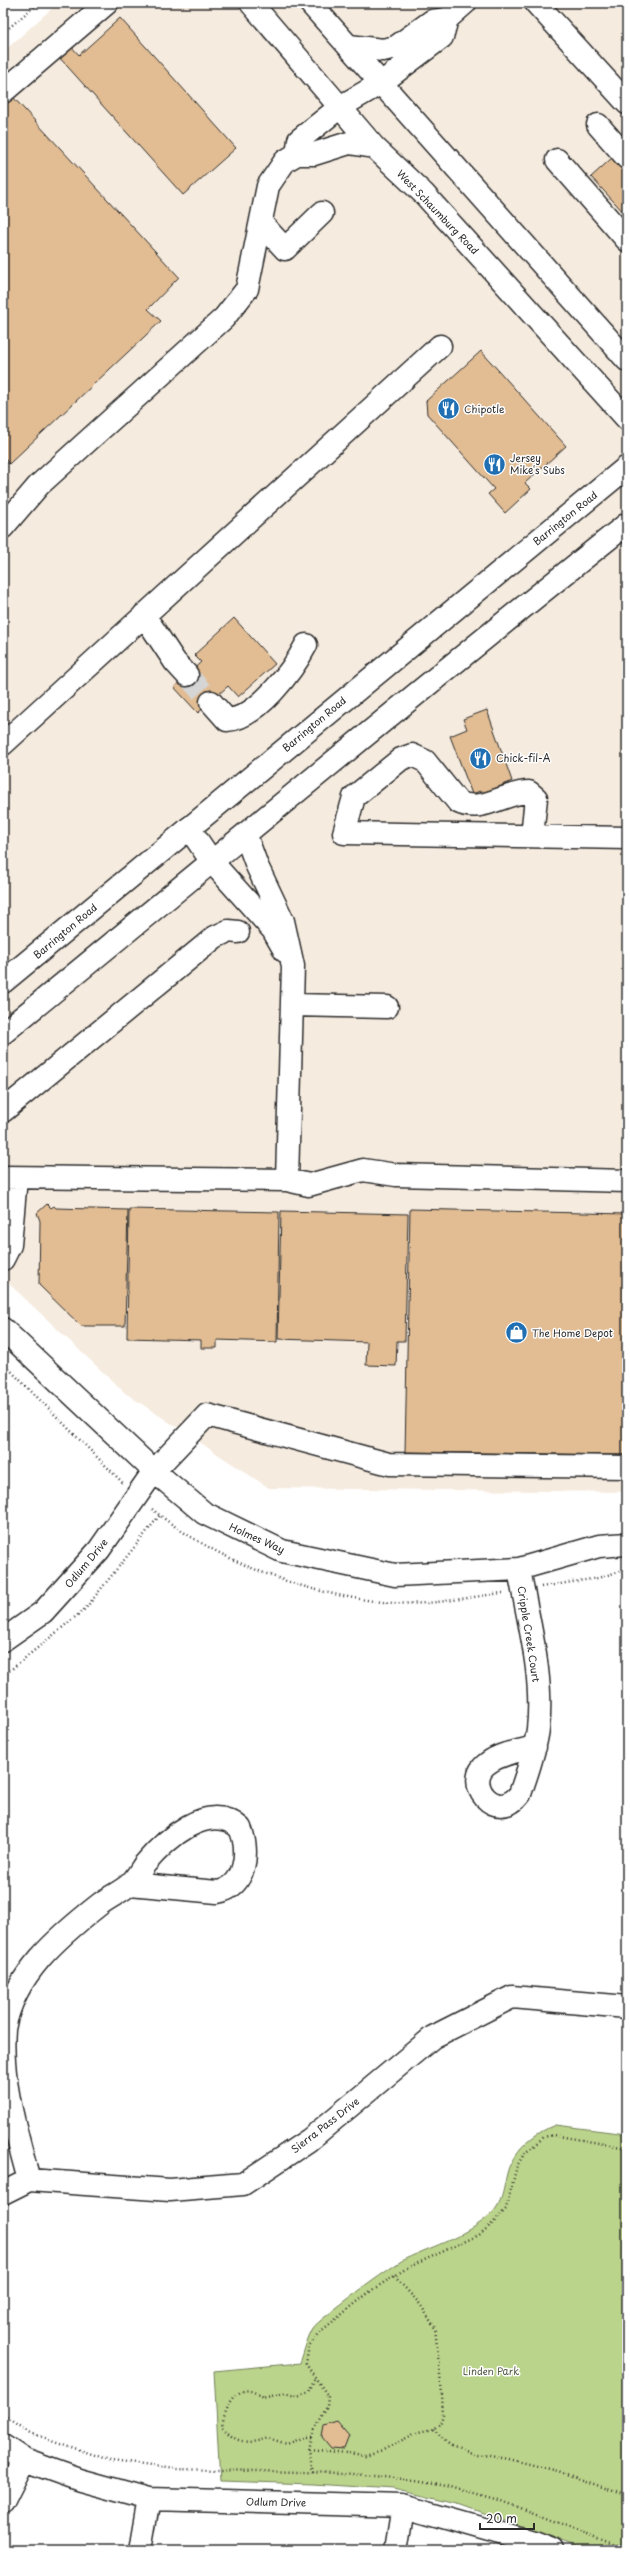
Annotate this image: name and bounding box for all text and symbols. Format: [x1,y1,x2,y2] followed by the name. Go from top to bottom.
[394,166,483,257] street label: West Schaumburg Road
[435,396,461,422] restaurant icon: Chipotle
[464,401,505,416] place label: Chipotle
[510,450,565,477] place label: Jersey Mike's Subs
[482,451,508,477] restaurant icon: Jersey Mike's Subs
[529,487,600,548] street label: Barrington Road
[279,692,349,755] street label: Barrington Road
[468,745,494,771] restaurant icon: Chick-fil-A
[496,750,551,765] place label: Chick-fil-A
[30,899,100,962] street label: Barrington Road
[504,1320,530,1346] shop icon: The Home Depot
[532,1325,613,1340] place label: The Home Depot
[227,1519,288,1557] street label: Holmes Way
[61,1535,111,1591] street label: Odlum Drive
[514,1585,544,1683] street label: Cripple Creek Court
[287,2093,362,2156] street label: Sierra Pass Drive
[463,2363,519,2378] park label: Linden Park
[246,2493,306,2510] street label: Odlum Drive
[480,2505,534,2531] scale bar
[486,2509,517,2527] text: 20 m

